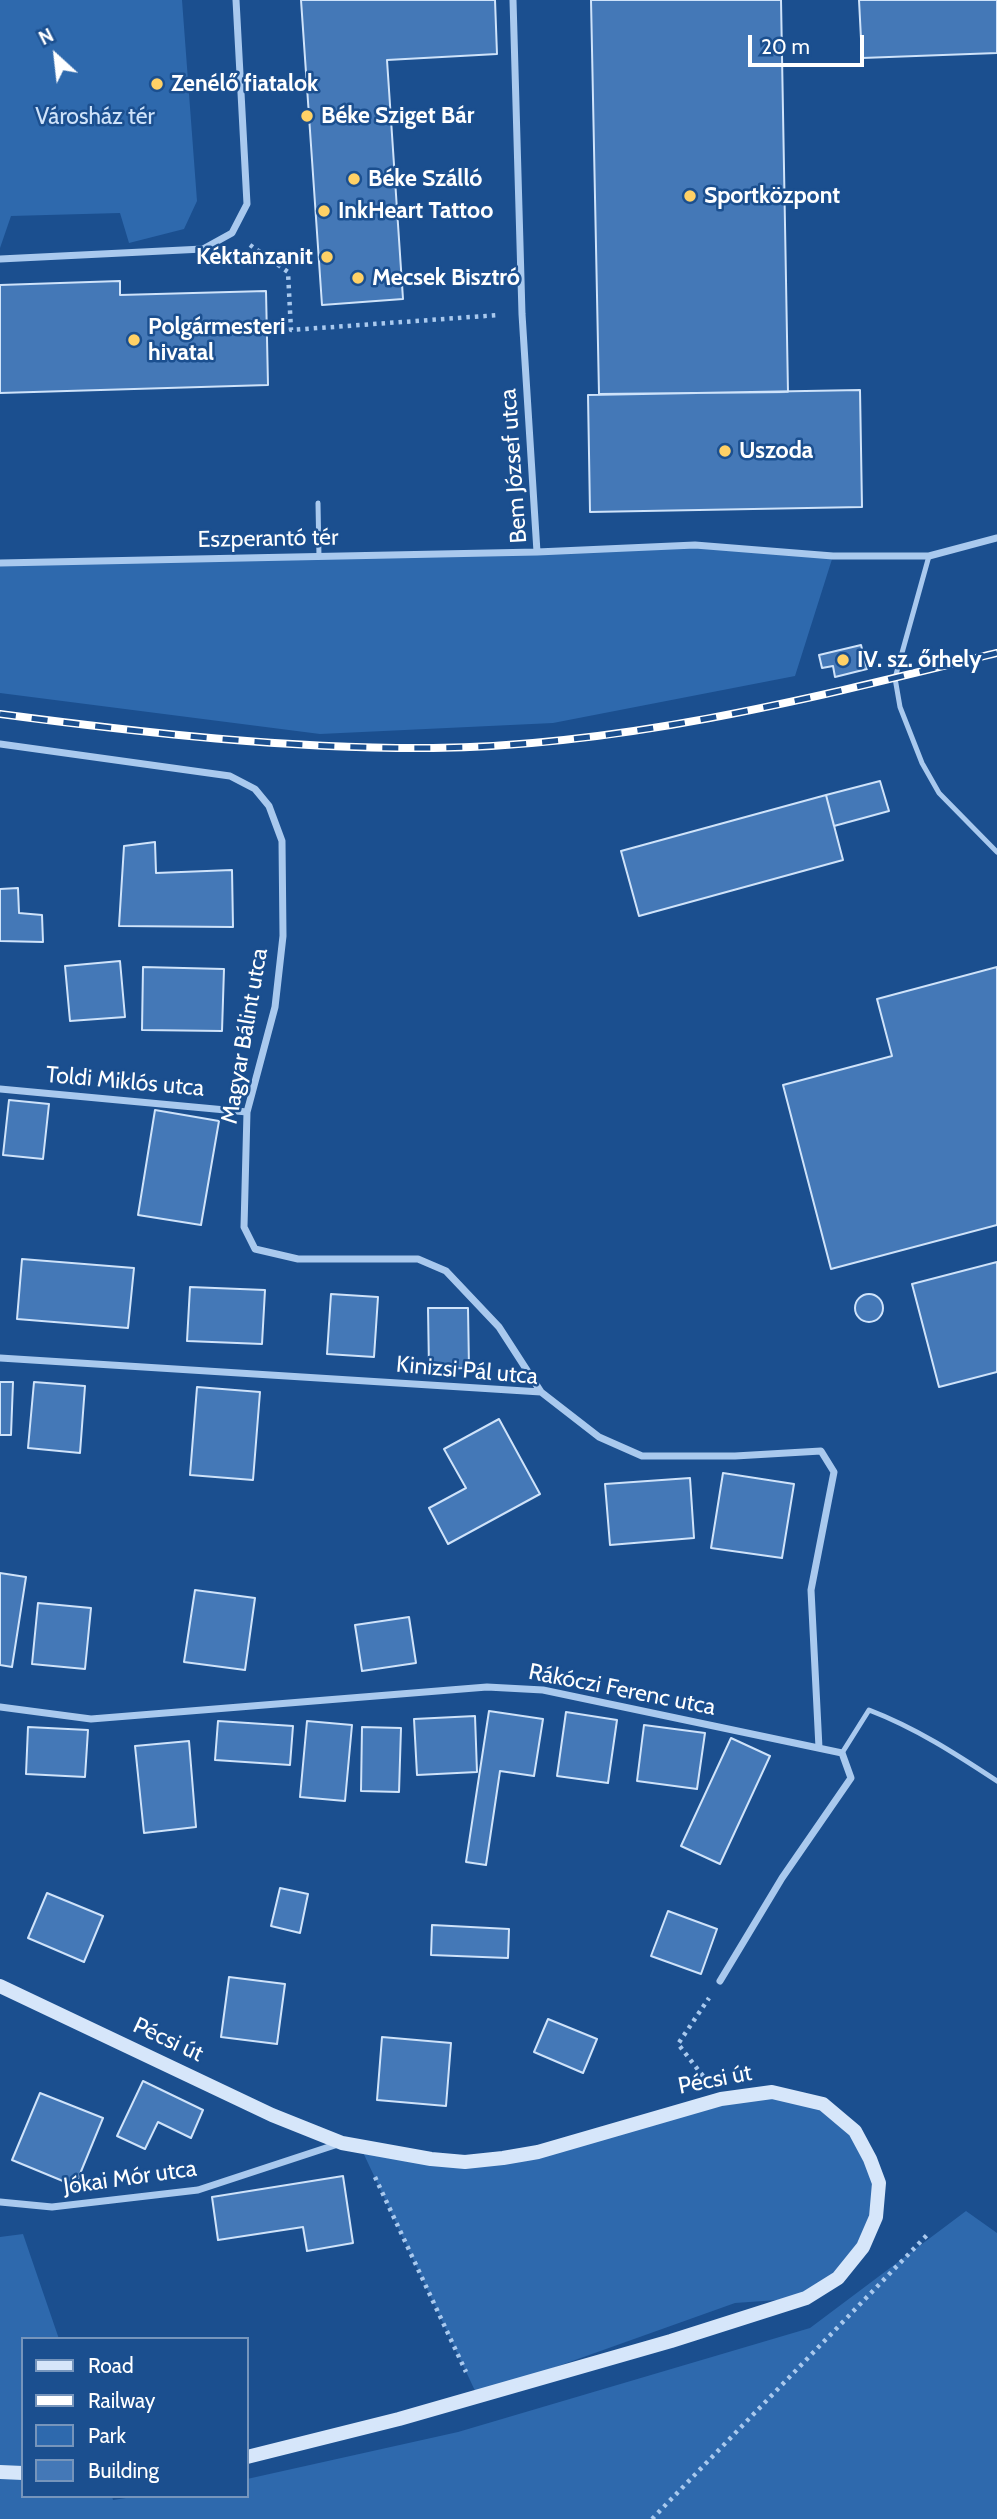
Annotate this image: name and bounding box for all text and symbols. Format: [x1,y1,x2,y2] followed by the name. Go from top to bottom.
[21,21,91,91] north arrow
[752,21,867,65] scale bar
[35,24,57,50] text: N
[761,34,810,59] text: 20 m
[171,70,318,98] place label: Zenélő fiatalok
[149,76,165,92] marker: Zenélő fiatalok
[321,102,474,130] place label: Béke Sziget Bár
[35,103,155,131] park label: Városház tér
[299,108,315,124] marker: Béke Sziget Bár
[368,165,482,193] place label: Béke Szálló
[346,171,362,187] marker: Béke Szálló
[704,182,840,210] place label: Sportközpont
[682,188,698,204] marker: Sportközpont
[338,197,493,225] place label: InkHeart Tattoo
[316,203,332,219] marker: InkHeart Tattoo
[196,243,313,271] place label: Kéktanzanit
[319,249,335,265] marker: Kéktanzanit
[372,264,520,292] place label: Mecsek Bisztró
[350,270,366,286] marker: Mecsek Bisztró
[148,313,285,367] place label: Polgármesteri hivatal
[126,332,142,348] marker: Polgármesteri hivatal
[495,388,533,544] street label: Bem József utca
[739,437,813,465] place label: Uszoda
[717,443,733,459] marker: Uszoda
[197,524,339,554] street label: Eszperantó tér
[857,646,982,674] place label: IV. sz. őrhely
[835,652,851,668] marker: IV. sz. őrhely
[216,946,274,1126] street label: Magyar Bálint utca
[45,1061,205,1103] street label: Toldi Miklós utca
[395,1351,539,1391] street label: Kinizsi Pál utca
[526,1658,718,1722] street label: Rákóczi Ferenc utca
[128,2012,208,2068] street label: Pécsi út
[676,2059,754,2101] street label: Pécsi út
[62,2155,198,2201] street label: Jókai Mór utca
[21,2337,248,2498] legend
[88,2353,134,2378] text: Road
[88,2388,155,2413] text: Railway
[88,2423,126,2448] text: Park
[88,2458,159,2483] text: Building

